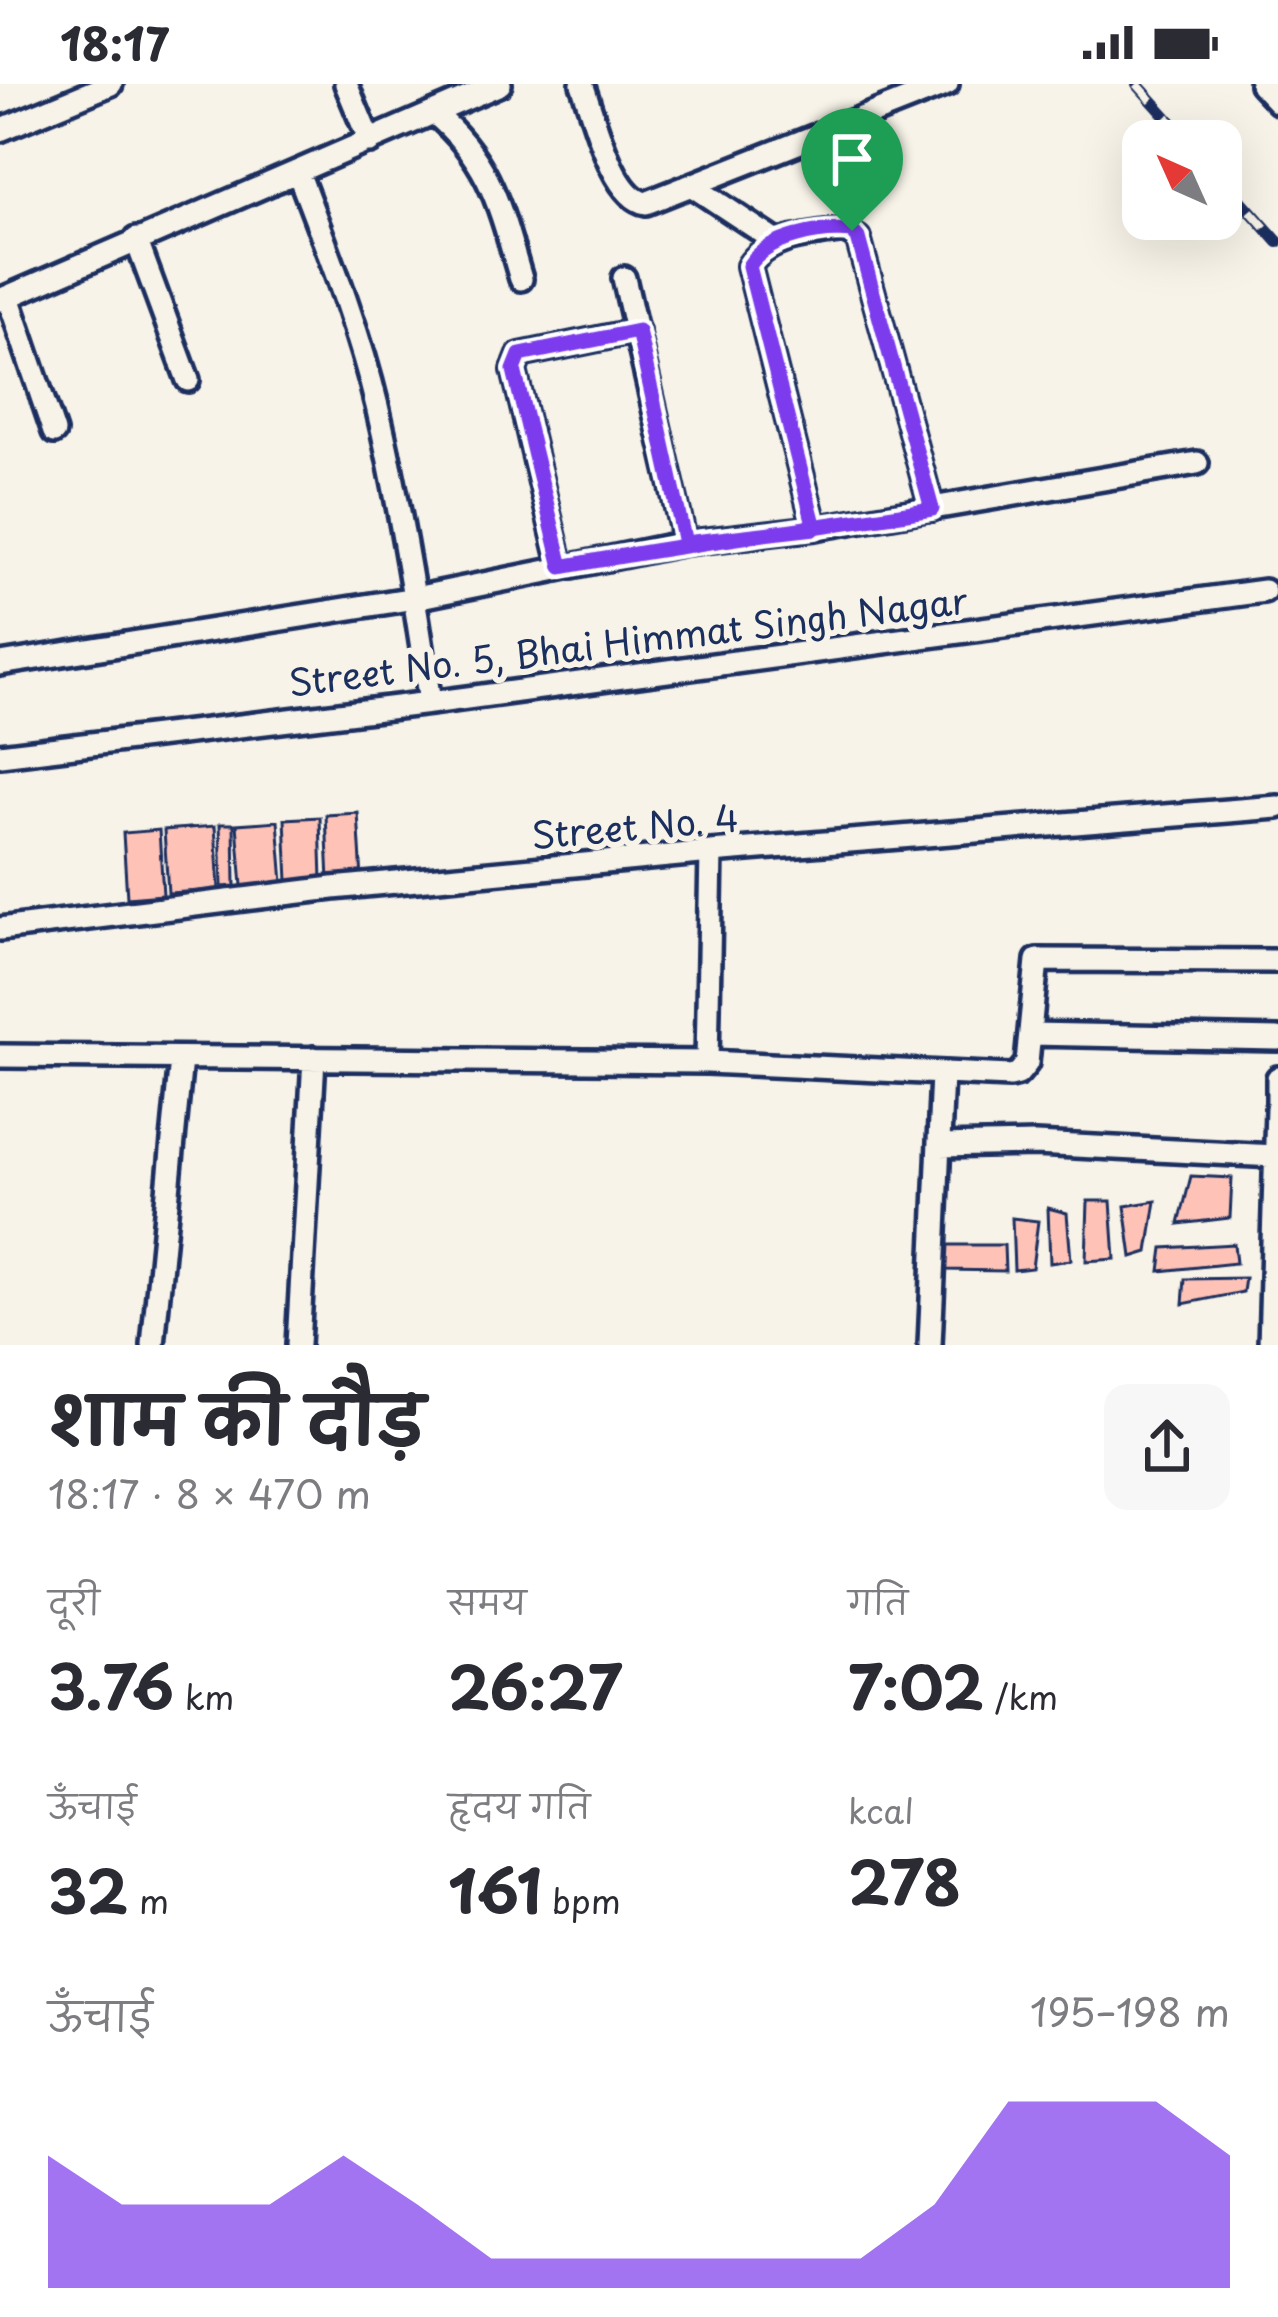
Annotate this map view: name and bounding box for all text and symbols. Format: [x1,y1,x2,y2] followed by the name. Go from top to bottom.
[60,8,169,76] text: 18:17
[801,108,903,231] pin
[1122,120,1242,240] north arrow
[1122,120,1242,240] map controls
[819,126,885,192] icon: arrive
[285,571,971,708] street label: Street No. 5, Bhai Himmat Singh Nagar
[529,789,741,861] street label: Street No. 4
[48,1368,425,1467] text: शाम की दौड़
[1104,1384,1230,1510] button: share
[48,1463,371,1522] text: 18:17 · 8 × 470 m
[48,1576,100,1626] text: दूरी
[448,1576,527,1626] text: समय
[848,1576,908,1626] text: गति
[48,1640,174,1730] text: 3.76
[448,1640,622,1730] text: 26:27
[848,1640,984,1730] text: 7:02
[174,1671,234,1721] text: km
[984,1671,1058,1721] text: /km
[48,1780,137,1830] text: ऊँचाई
[448,1780,590,1830] text: हृदय गति
[848,1785,914,1835] text: kcal
[848,1835,961,1925] text: 278
[48,1844,128,1934] text: 32
[448,1844,542,1934] text: 161
[128,1875,169,1925] text: m
[542,1875,621,1925] text: bpm
[1030,1981,1230,2040] text: 195–198 m
[48,1985,153,2044] text: ऊँचाई

